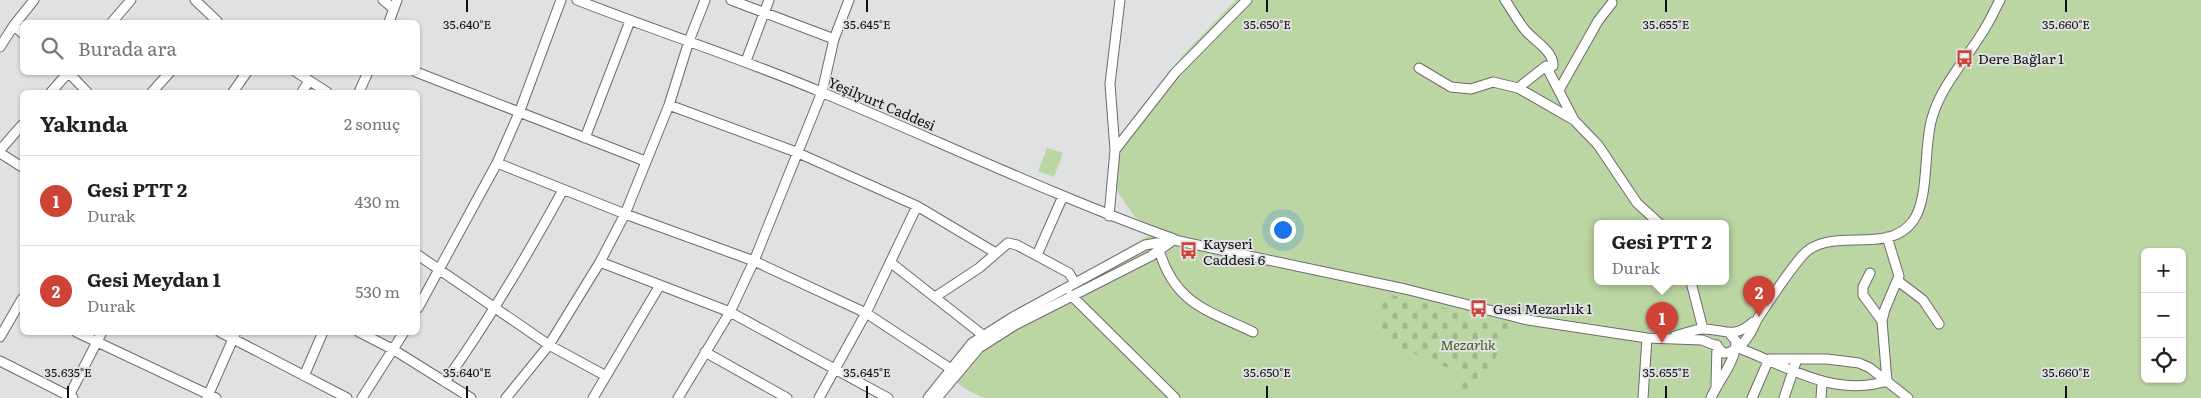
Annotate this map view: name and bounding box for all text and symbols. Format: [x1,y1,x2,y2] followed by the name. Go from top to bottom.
[443,15,491,33] text: 35.640°E
[843,15,891,33] text: 35.645°E
[1243,15,1291,33] text: 35.650°E
[1643,15,1690,33] text: 35.655°E
[2042,15,2090,33] text: 35.660°E
[20,20,420,75] search box
[38,34,66,62] icon: search
[78,34,177,62] text: Burada ara
[1954,48,1974,68] bus stop icon: Dere Bağlar 1
[1978,48,2064,68] place label: Dere Bağlar 1
[825,71,939,135] street label: Yeşilyurt Caddesi
[40,107,128,138] text: Yakında
[344,111,400,135] text: 2 sonuç
[87,175,187,203] text: Gesi PTT 2
[53,189,59,213] text: 1
[355,189,400,213] text: 430 m
[87,203,135,227] text: Durak
[1270,217,1296,243] your location
[1594,220,1729,285] popup
[1611,227,1712,255] text: Gesi PTT 2
[1203,233,1266,269] place label: Kayseri Caddesi 6
[1179,241,1199,261] bus stop icon: Kayseri Caddesi 6
[2141,248,2186,383] map controls
[2141,248,2186,293] button: +
[1611,255,1660,279] text: Durak
[87,265,221,293] text: Gesi Meydan 1
[1743,276,1775,317] pin: 2
[52,279,60,303] text: 2
[355,279,400,303] text: 530 m
[87,293,135,317] text: Durak
[2141,293,2186,338] button: −
[1469,298,1489,318] bus stop icon: Gesi Mezarlık 1
[1493,298,1592,318] place label: Gesi Mezarlık 1
[1646,302,1678,343] pin: 1
[1440,334,1496,354] park label: Mezarlık
[2141,338,2186,383] button: locate
[44,363,92,381] text: 35.635°E
[443,363,491,381] text: 35.640°E
[843,363,891,381] text: 35.645°E
[1243,363,1291,381] text: 35.650°E
[1643,363,1690,381] text: 35.655°E
[2042,363,2090,381] text: 35.660°E

